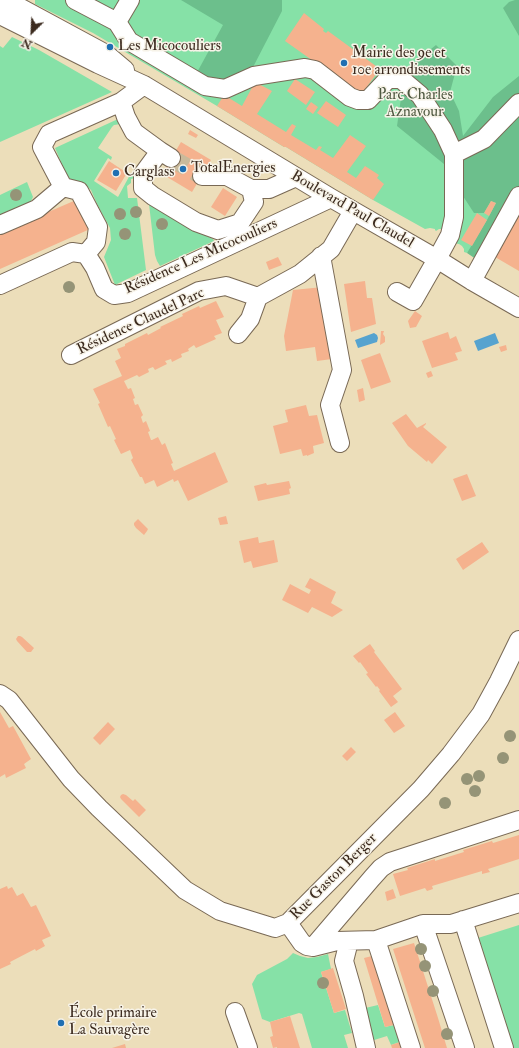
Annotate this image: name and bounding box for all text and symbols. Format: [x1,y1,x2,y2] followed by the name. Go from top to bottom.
[12,12,52,52] north arrow
[20,35,34,51] text: N
[118,38,221,56] place label: Les Micocouliers
[105,42,115,52] marker: Les Micocouliers
[352,45,470,80] place label: Mairie des 9e et 10e arrondissements
[339,58,349,68] marker: Mairie des 9e et 10e arrondissements
[377,87,453,122] park label: Parc Charles Aznavour
[191,160,275,178] place label: TotalEnergies
[124,164,174,182] place label: Carglass
[178,164,188,174] marker: TotalEnergies
[287,167,417,253] street label: Boulevard Paul Claudel
[111,168,121,178] marker: Carglass
[122,215,280,299] street label: Résidence Les Micocouliers
[75,285,207,359] street label: Résidence Claudel Parc
[287,830,381,924] street label: Rue Gaston Berger
[69,1005,157,1040] place label: École primaire La Sauvagère
[56,1018,66,1028] marker: École primaire La Sauvagère

